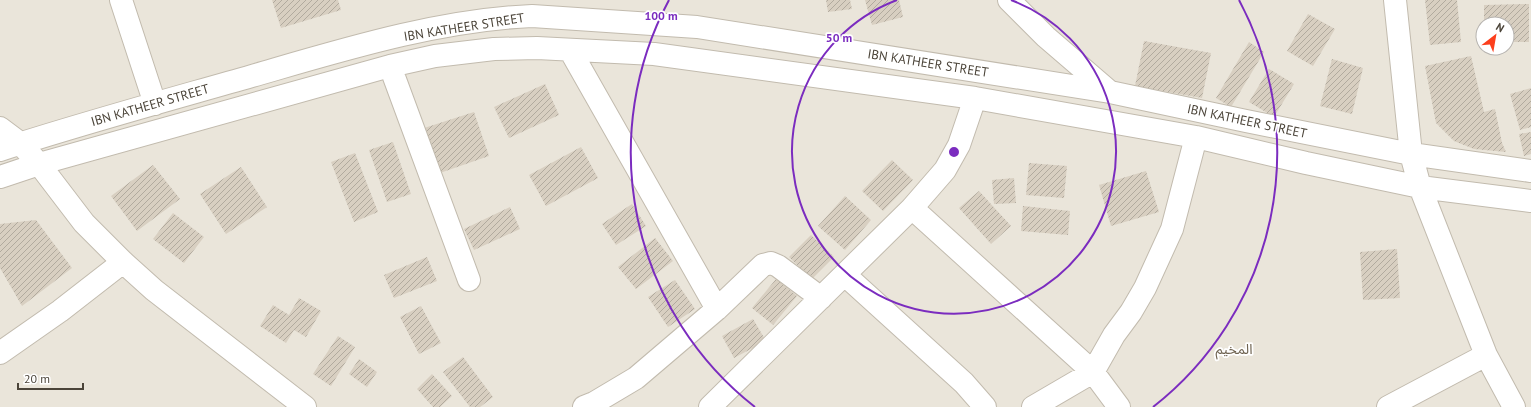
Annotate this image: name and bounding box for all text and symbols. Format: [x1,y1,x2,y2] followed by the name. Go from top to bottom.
[644,8,678,23] text: 100 m
[402,9,526,45] street label: IBN KATHEER STREET
[1475,16,1515,56] north arrow
[1493,20,1507,35] text: N
[826,30,852,45] text: 50 m
[866,45,990,81] street label: IBN KATHEER STREET
[89,80,211,130] street label: IBN KATHEER STREET
[1186,100,1308,142] street label: IBN KATHEER STREET
[947,145,961,159] centre of rings
[1215,340,1253,360] district label: المخيم
[18,365,83,391] scale bar
[24,371,50,386] text: 20 m

